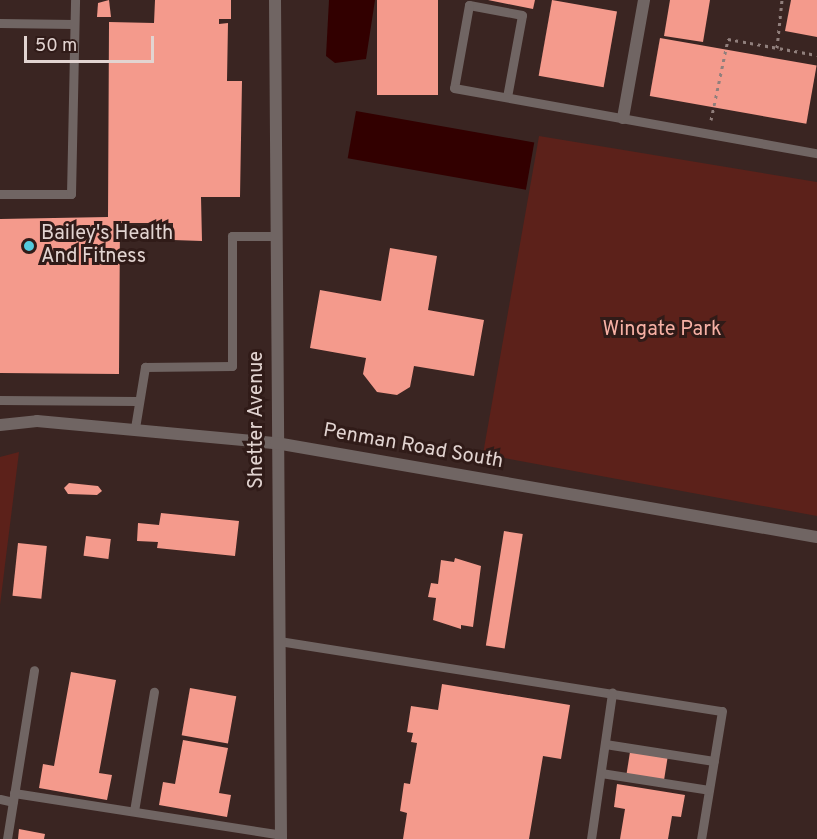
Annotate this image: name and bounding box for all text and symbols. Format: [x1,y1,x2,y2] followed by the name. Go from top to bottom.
[27,24,158,62] scale bar
[35,35,77,58] text: 50 m
[41,222,173,269] place label: Bailey's Health And Fitness
[22,239,36,253] marker: Bailey's Health And Fitness
[602,318,722,342] park label: Wingate Park
[245,350,269,490] street label: Shetter Avenue
[321,419,505,475] street label: Penman Road South

